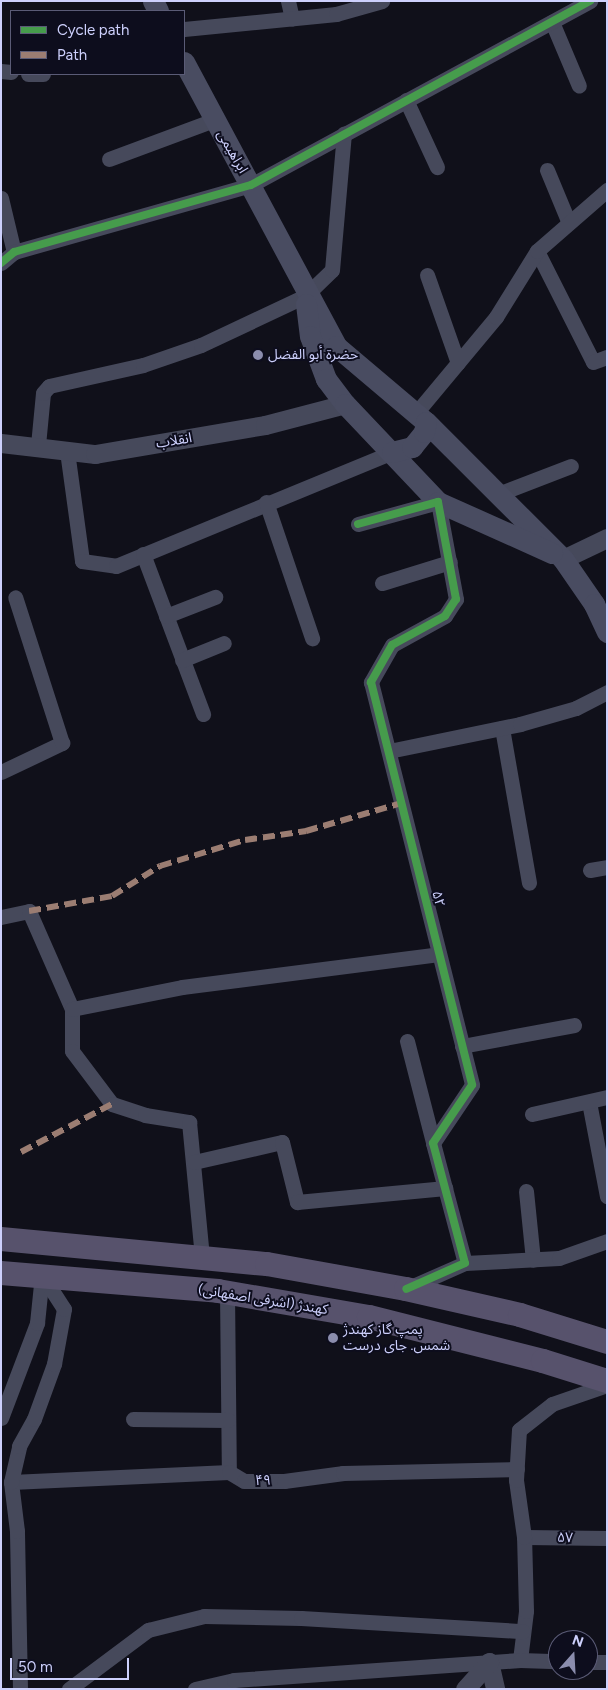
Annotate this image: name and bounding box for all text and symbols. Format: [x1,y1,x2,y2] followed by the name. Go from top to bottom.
[10,10,185,75] legend
[57,21,129,39] text: Cycle path
[57,46,87,64] text: Path
[213,127,251,177] street label: ابراهیمی
[268,347,358,363] place label: حضرة أبو الفضل
[252,349,264,361] marker: حضرة أبو الفضل
[155,430,193,452] street label: انقلاب
[428,889,448,909] street label: ۵۲
[197,1281,329,1319] street label: کهندژ (اشرفی اصفهانی)
[343,1322,450,1354] place label: پمپ گاز کهندژ شمس. جای درست
[327,1332,339,1344] marker: پمپ گاز کهندژ شمس. جای درست
[255,1473,271,1489] street label: ۴۹
[557,1529,573,1547] street label: ۵۷
[548,1630,598,1680] north arrow
[570,1631,586,1651] text: N
[12,1648,131,1680] scale bar
[18,1658,53,1676] text: 50 m

